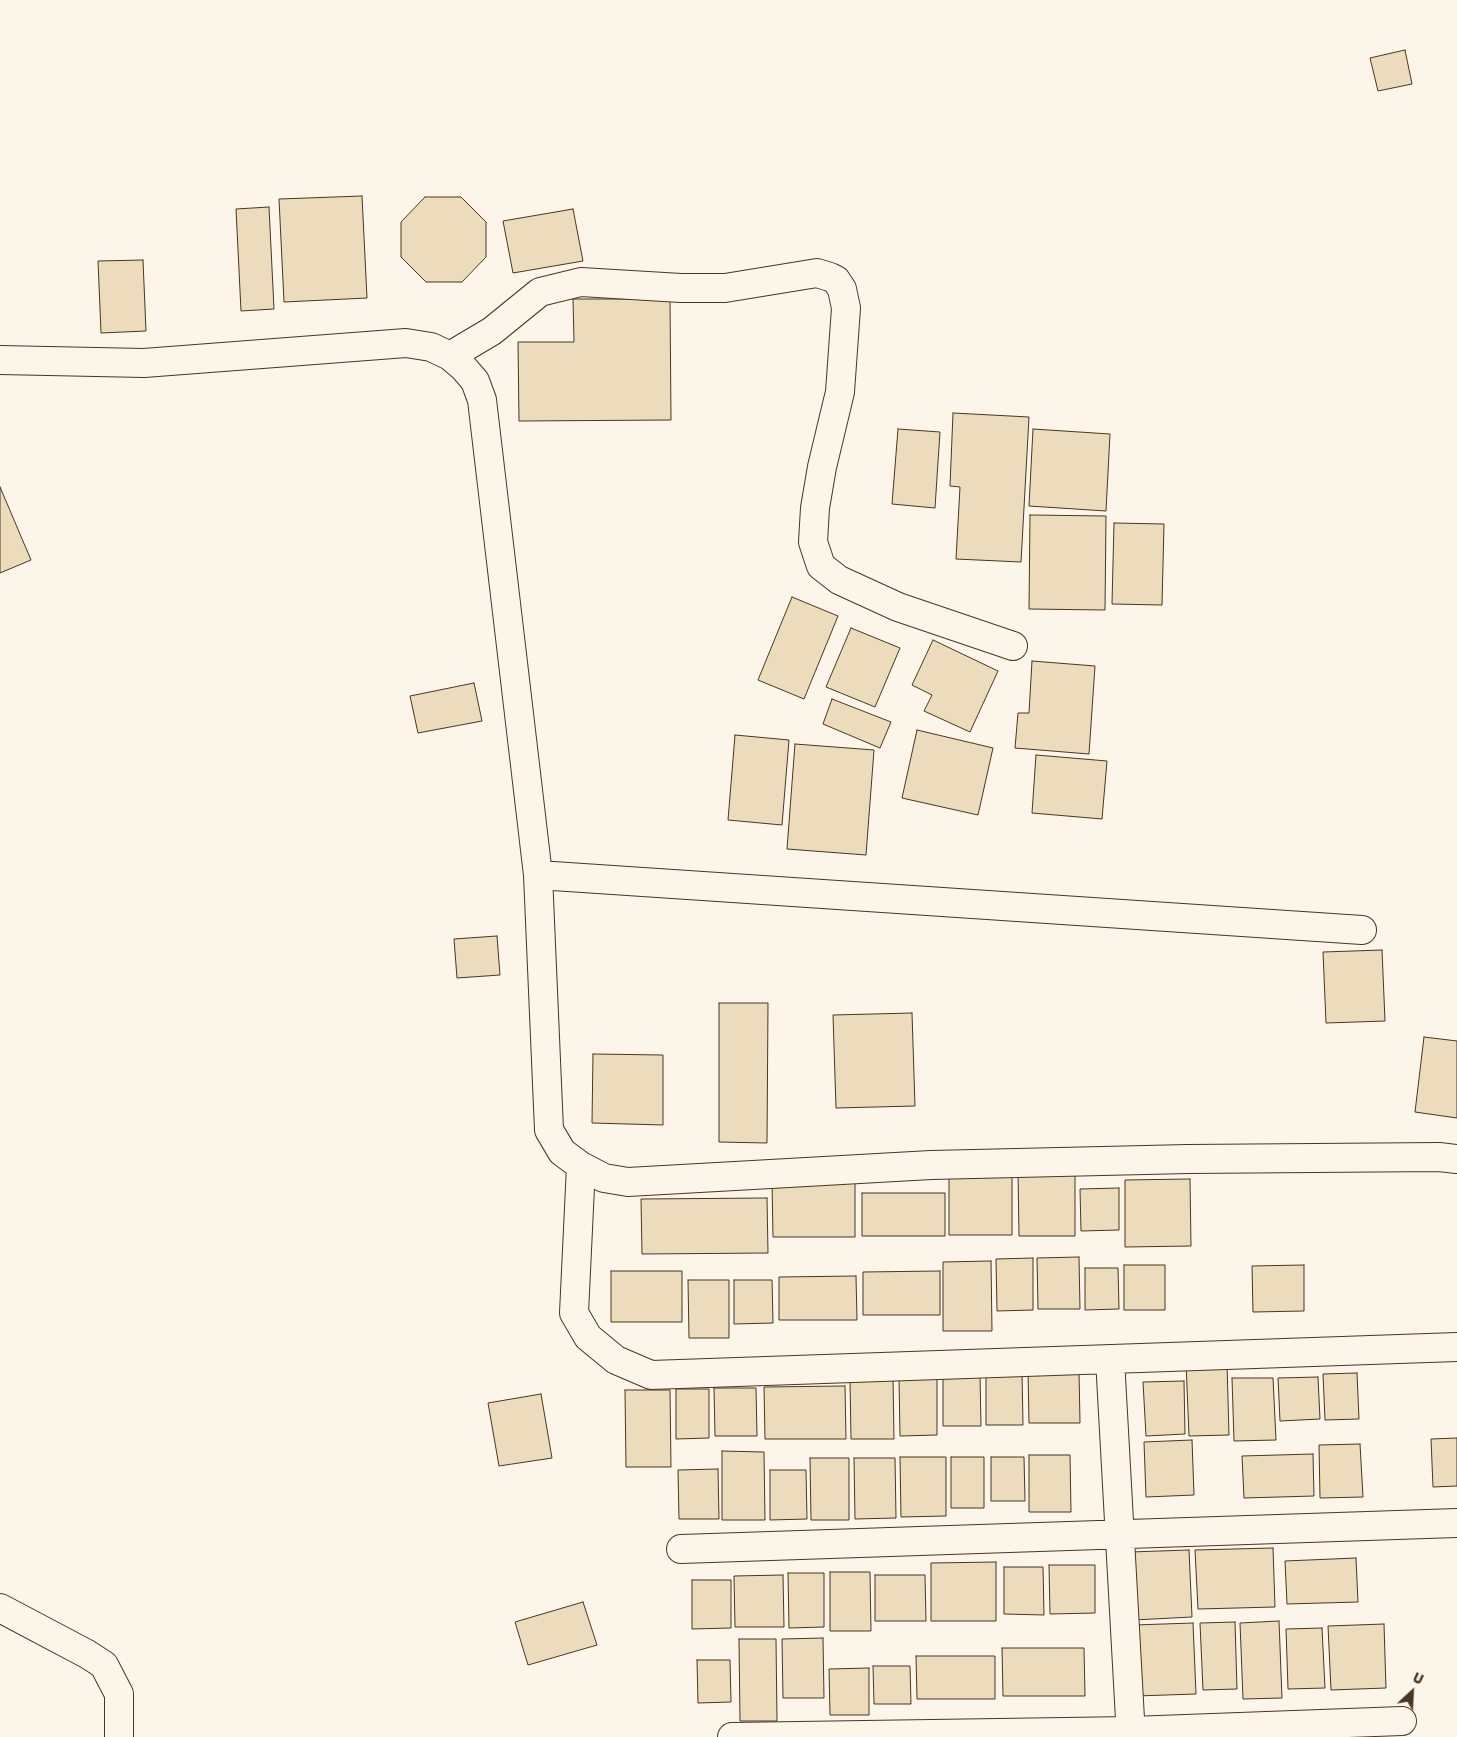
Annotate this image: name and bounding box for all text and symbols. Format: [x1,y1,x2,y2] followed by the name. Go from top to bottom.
[1387,1667,1437,1717] north arrow
[1410,1667,1427,1690] text: U

